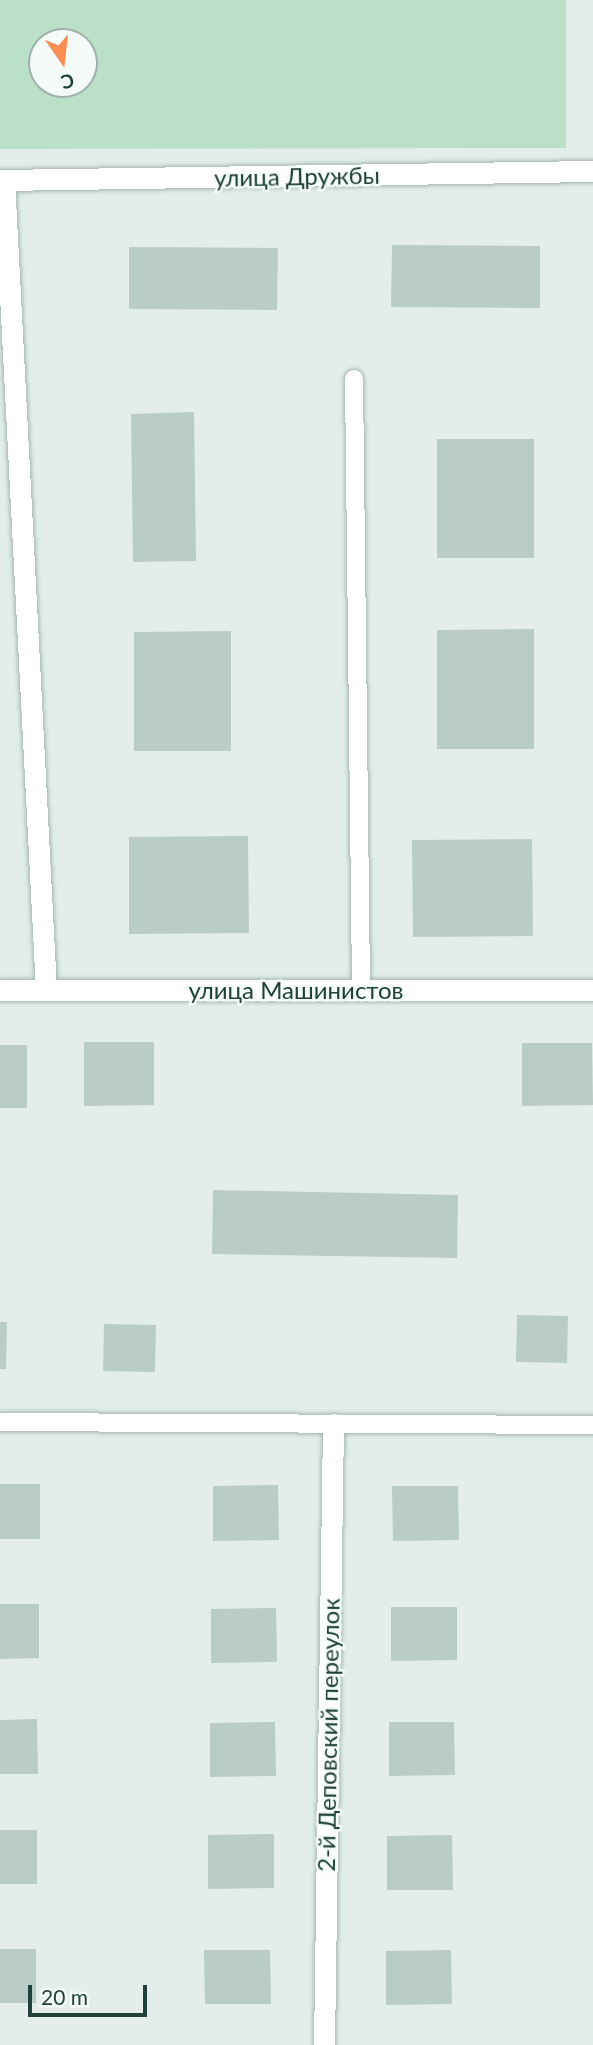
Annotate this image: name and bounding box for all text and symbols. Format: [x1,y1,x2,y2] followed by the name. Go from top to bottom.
[28,28,98,98] north arrow
[59,69,77,95] text: С
[214,160,380,192] street label: улица Дружбы
[188,976,404,1004] street label: улица Машинистов
[311,1598,345,1872] street label: 2-й Деповский переулок
[32,1972,150,2016] scale bar
[41,1984,88,2009] text: 20 m

